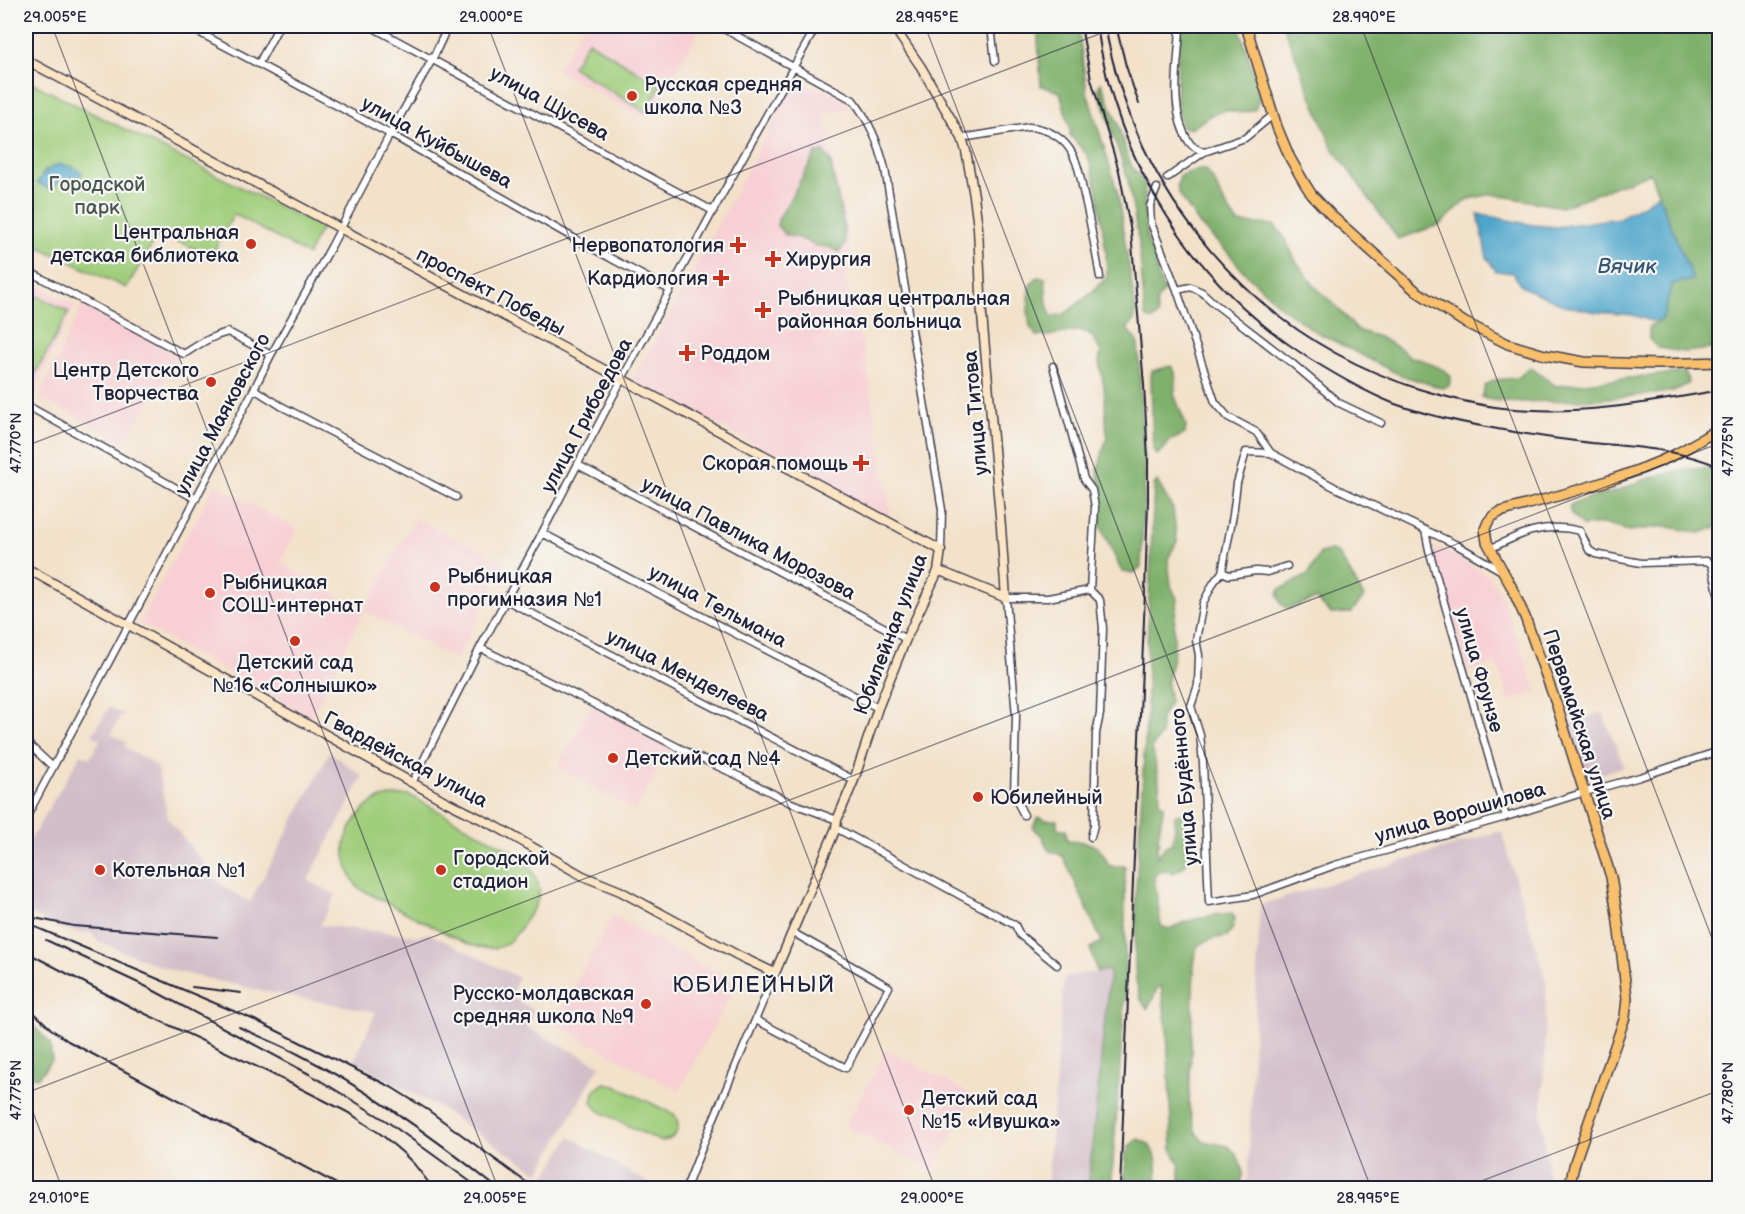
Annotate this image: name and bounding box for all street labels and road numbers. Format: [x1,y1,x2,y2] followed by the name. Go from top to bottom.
[486,61,614,147] street label: улица Щусева
[357,92,516,194] street label: улица Куйбышева
[412,242,569,341] street label: проспект Победы
[170,329,276,500] street label: улица Маяковского
[536,334,638,497] street label: улица Грибоедова
[959,349,993,476] street label: улица Титова
[637,472,860,606] street label: улица Павлика Морозова
[849,550,933,718] street label: Юбилейная улица
[644,560,791,653] street label: улица Тельмана
[1450,605,1508,735] street label: улица Фрунзе
[602,625,773,727] street label: улица Менделеева
[1537,626,1621,823] street label: Первомайская улица
[319,706,492,813] street label: Гвардейская улица
[1166,707,1204,867] street label: улица Будённого
[1372,777,1548,849] street label: улица Ворошилова

